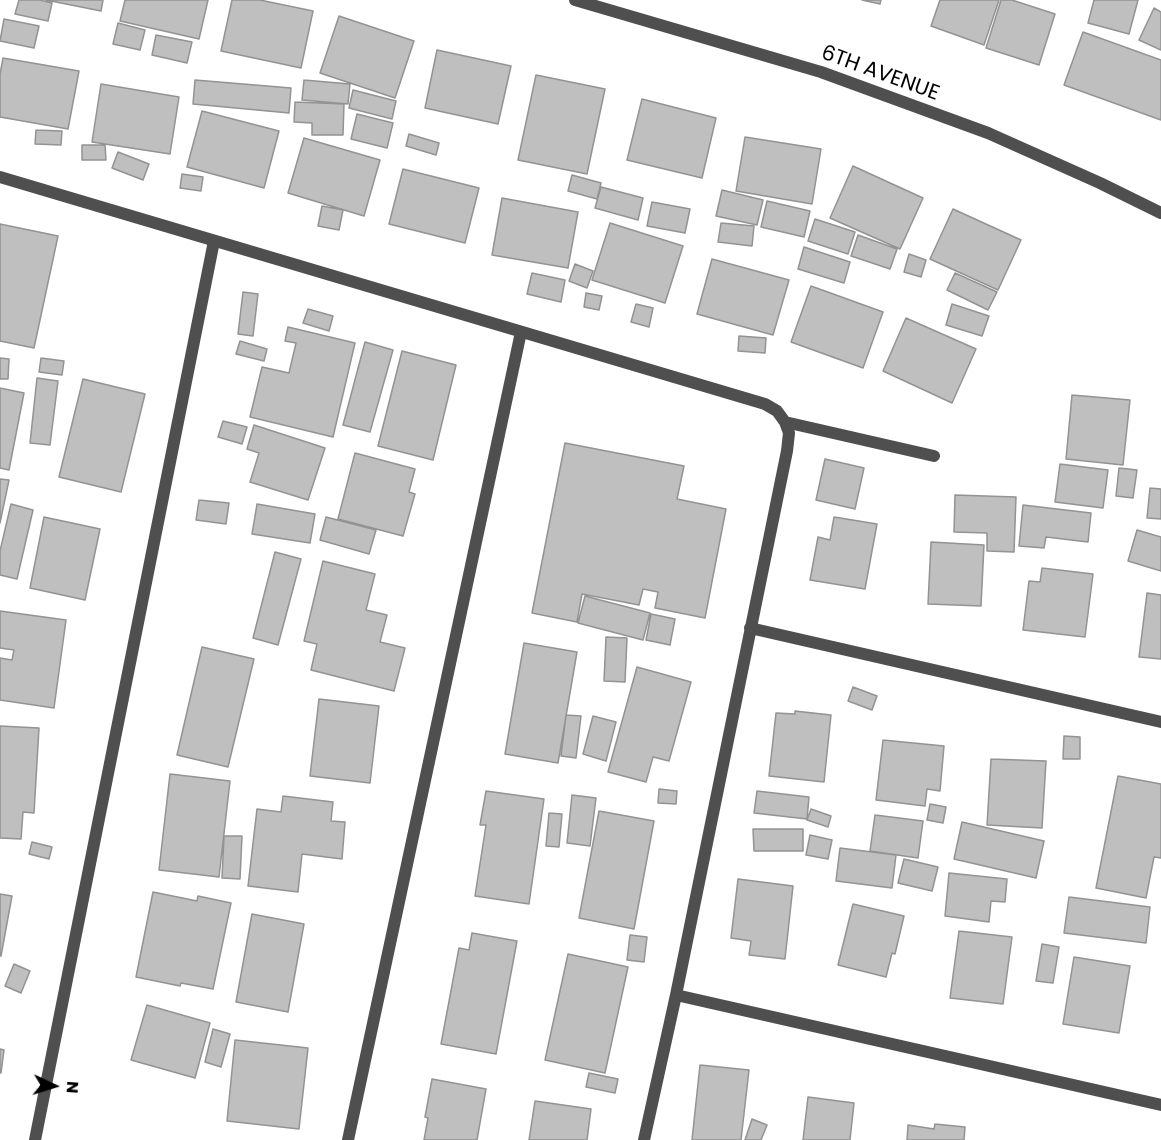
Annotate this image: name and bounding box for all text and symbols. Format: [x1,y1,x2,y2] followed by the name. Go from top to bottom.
[818,41,942,107] street label: 6TH AVENUE
[24,1056,84,1116] north arrow
[61,1080,84,1094] text: N

